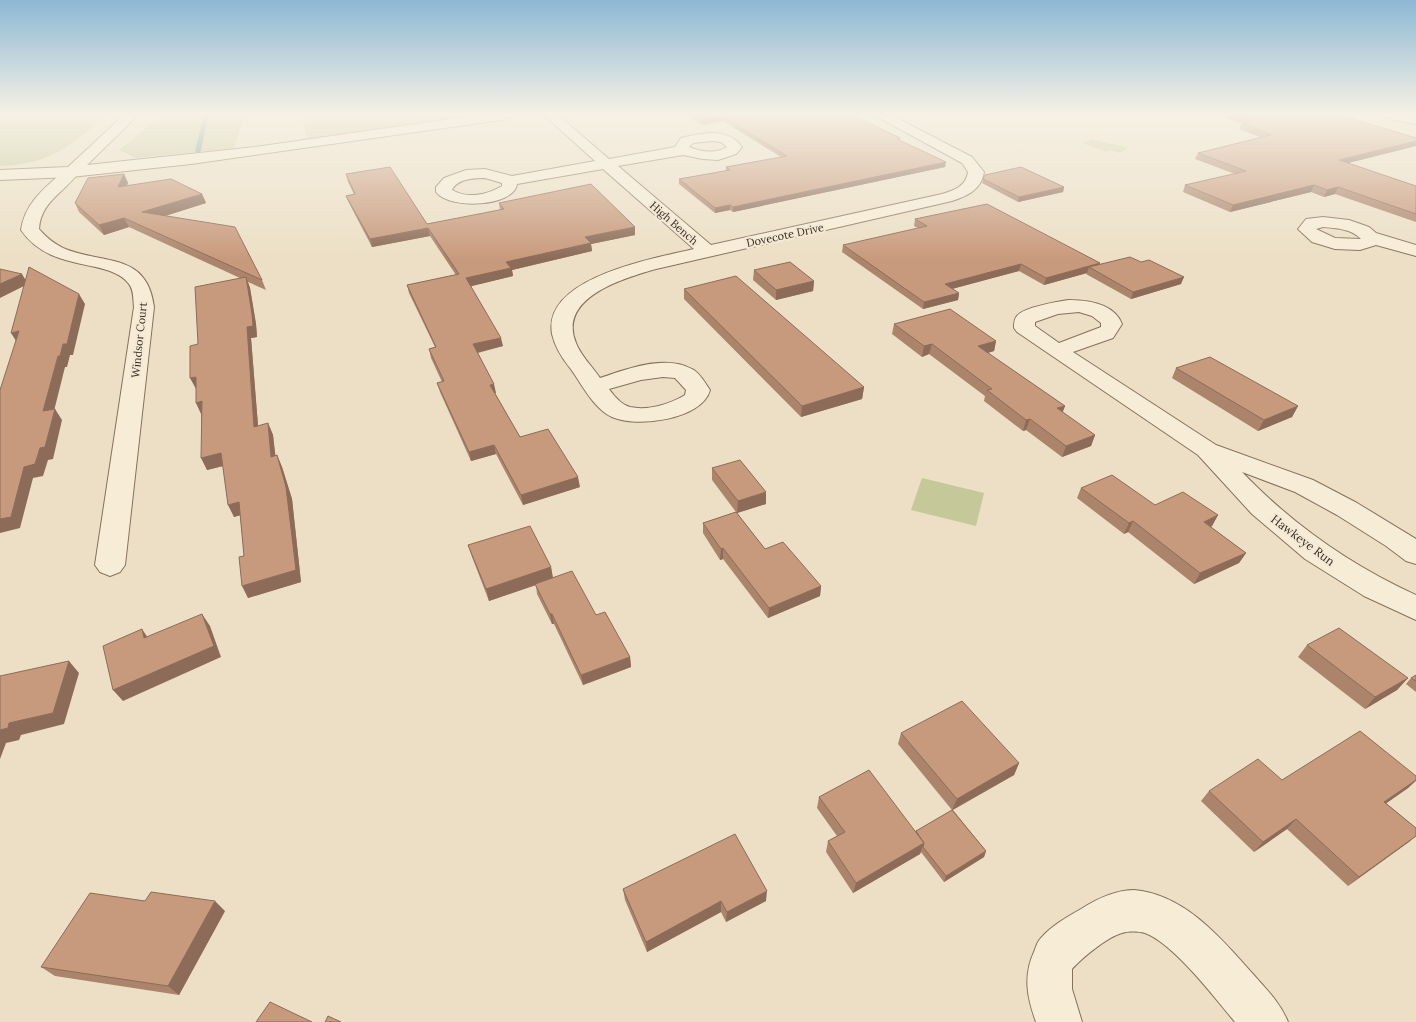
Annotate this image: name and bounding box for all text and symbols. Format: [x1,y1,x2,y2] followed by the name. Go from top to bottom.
[647,198,701,248] street label: High Bench
[745,220,825,250] street label: Dovecote Drive
[128,301,150,379] street label: Windsor Court
[1268,511,1338,569] street label: Hawkeye Run

